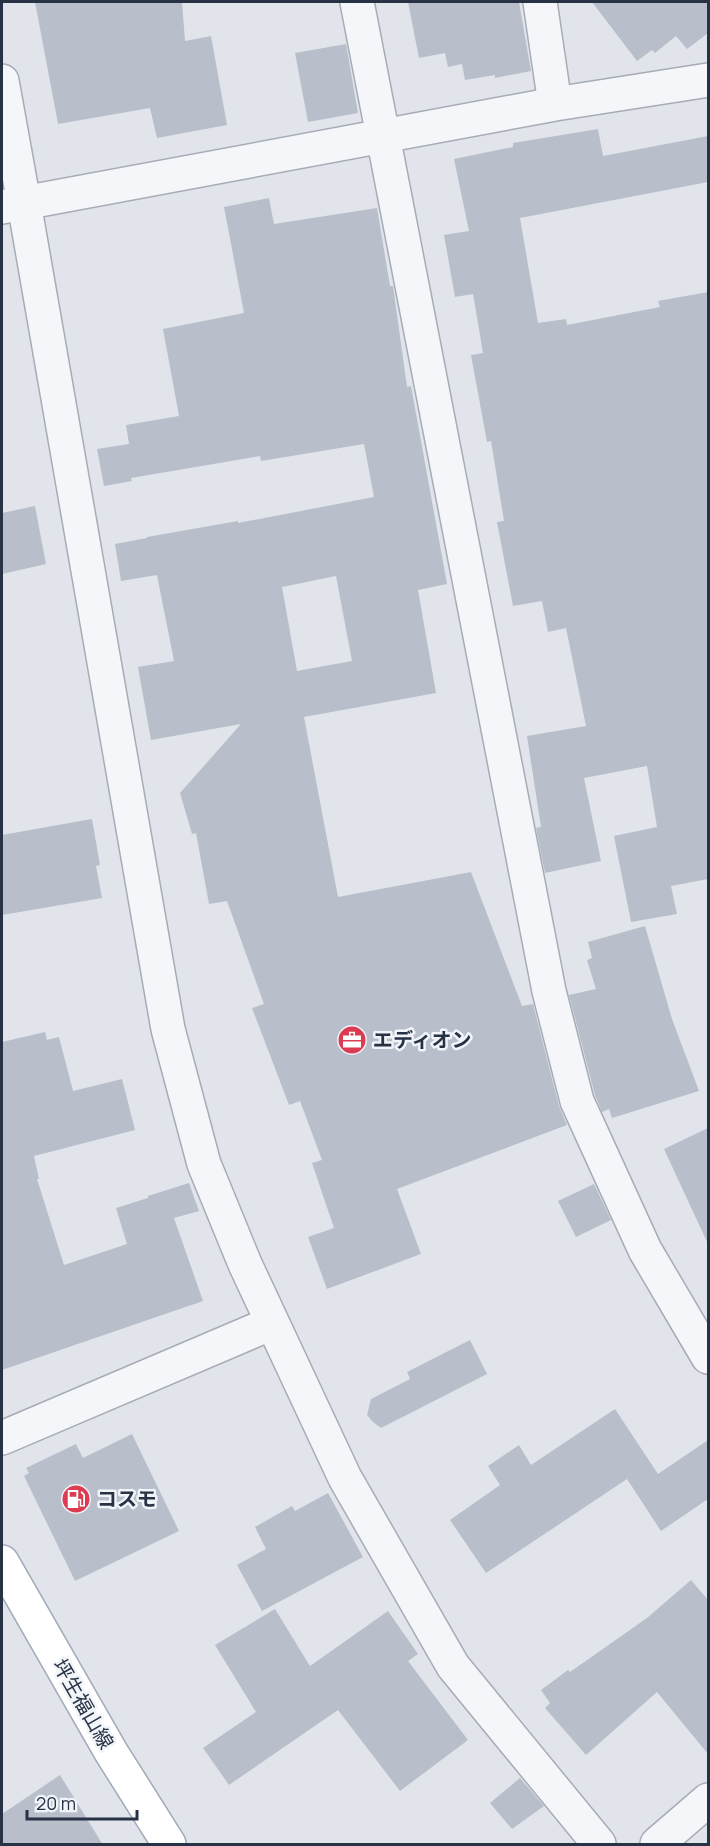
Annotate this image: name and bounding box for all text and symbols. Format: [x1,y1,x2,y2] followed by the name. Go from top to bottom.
[336,1024,368,1056] office icon: エディオン
[373,1026,472,1053] place label: エディオン
[60,1483,92,1515] fuel station icon: コスモ
[97,1485,157,1512] place label: コスモ
[47,1654,120,1754] street label: 坪生福山線
[27,1783,136,1821] scale bar
[36,1791,76,1815] text: 20 m

